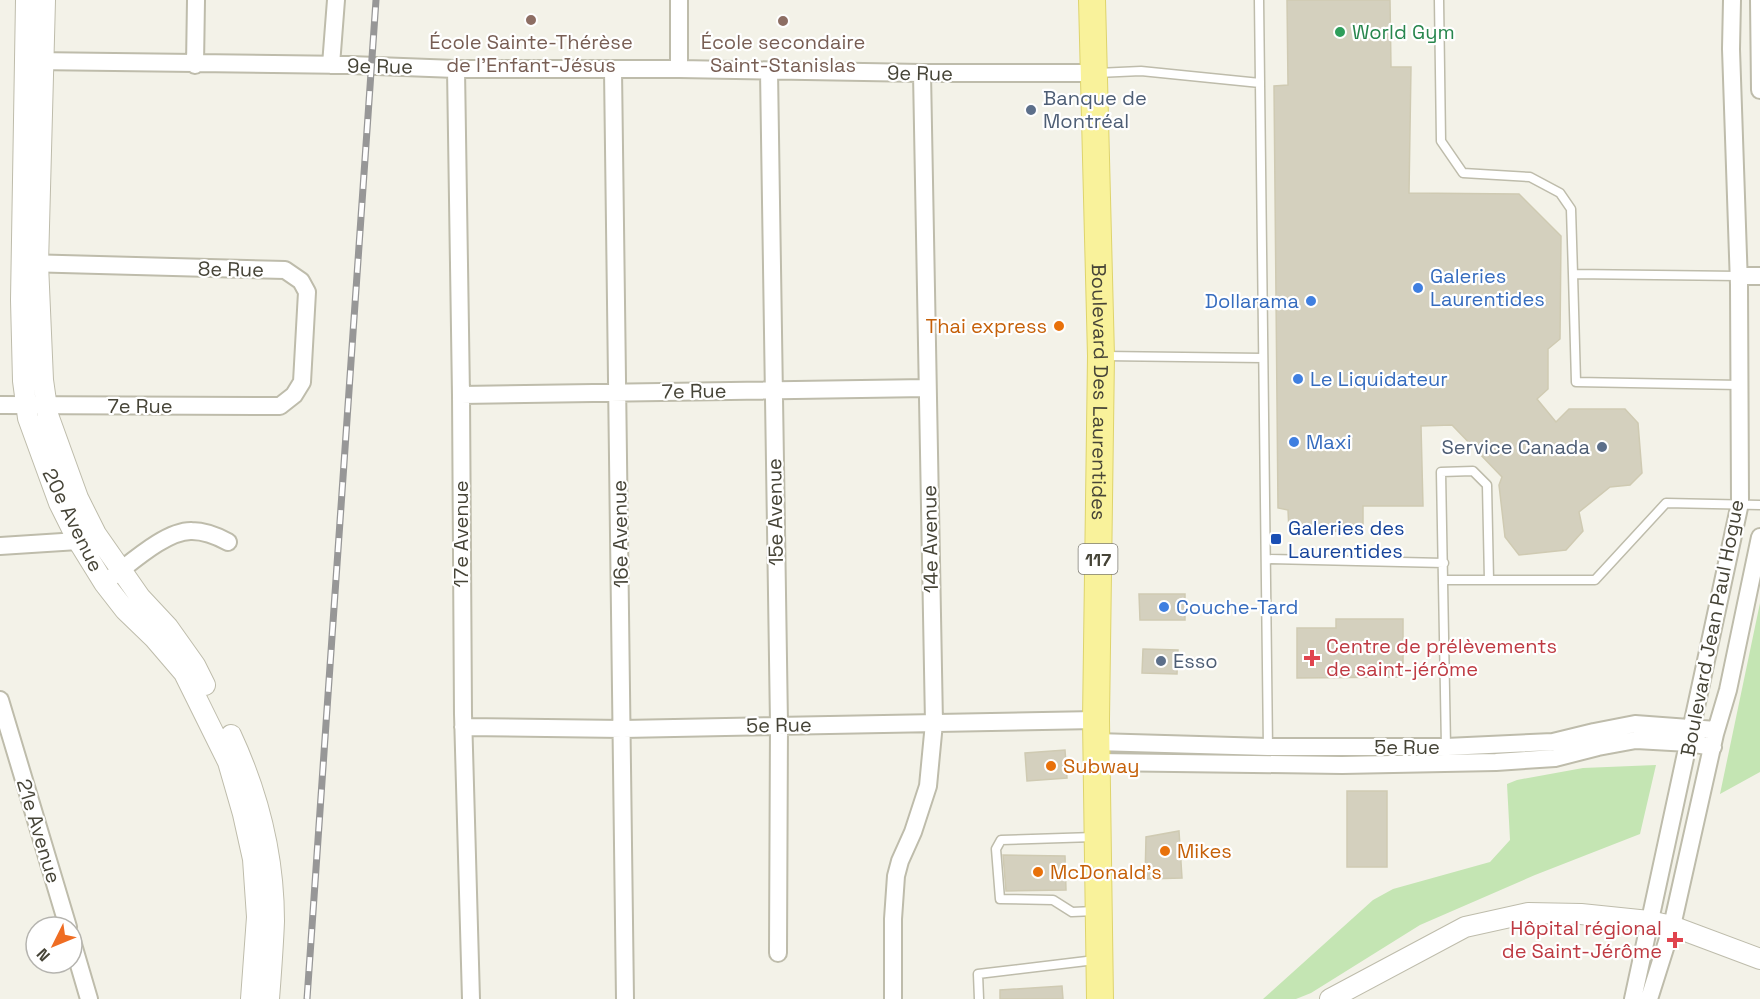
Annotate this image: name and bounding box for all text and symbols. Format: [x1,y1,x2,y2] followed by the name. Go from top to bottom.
[524,13,538,27] marker: École Sainte-Thérèse de l'Enfant-Jésus
[776,14,790,28] marker: École secondaire Saint-Stanislas
[1352,19,1455,45] place label: World Gym
[1333,25,1347,39] marker: World Gym
[429,29,633,78] place label: École Sainte-Thérèse de l'Enfant-Jésus
[701,29,865,78] place label: École secondaire Saint-Stanislas
[347,52,413,80] street label: 9e Rue
[887,59,953,87] street label: 9e Rue
[1043,85,1147,134] place label: Banque de Montréal
[1024,103,1038,117] marker: Banque de Montréal
[198,255,264,283] street label: 8e Rue
[1086,263,1114,521] street label: Boulevard Des Laurentides
[1430,263,1545,312] place label: Galeries Laurentides
[1411,281,1425,295] marker: Galeries Laurentides
[1205,288,1299,314] place label: Dollarama
[1304,294,1318,308] marker: Dollarama
[925,313,1047,339] place label: Thai express
[1052,319,1066,333] marker: Thai express
[1310,366,1448,392] place label: Le Liquidateur
[1291,372,1305,386] marker: Le Liquidateur
[661,377,727,405] street label: 7e Rue
[108,393,172,419] street label: 7e Rue
[1306,429,1352,455] place label: Maxi
[1442,434,1590,460] place label: Service Canada
[1287,435,1301,449] marker: Maxi
[1595,440,1609,454] marker: Service Canada
[761,458,789,566] street label: 15e Avenue
[37,464,109,576] street label: 20e Avenue
[606,480,634,588] street label: 16e Avenue
[448,481,474,588] street label: 17e Avenue
[916,485,944,593] street label: 14e Avenue
[1674,497,1750,759] street label: Boulevard Jean Paul Hogue
[1288,515,1405,564] place label: Galeries des Laurentides
[1269,532,1283,546] marker: Galeries des Laurentides
[1078,544,1118,574] road number: 117
[1176,594,1299,620] place label: Couche-Tard
[1157,600,1171,614] marker: Couche-Tard
[1326,633,1557,682] place label: Centre de prélèvements de saint-jérôme
[1173,648,1218,674] place label: Esso
[1303,649,1321,667] marker: Centre de prélèvements de saint-jérôme
[1154,654,1168,668] marker: Esso
[746,711,812,739] street label: 5e Rue
[1374,734,1440,760] street label: 5e Rue
[1063,753,1140,779] place label: Subway
[1044,759,1058,773] marker: Subway
[11,776,67,886] street label: 21e Avenue
[1177,838,1232,864] place label: Mikes
[1158,844,1172,858] marker: Mikes
[1050,859,1162,885] place label: McDonald's
[1031,865,1045,879] marker: McDonald's
[24,915,84,975] north arrow
[1502,915,1662,964] place label: Hôpital régional de Saint-Jérôme
[1666,931,1684,949] marker: Hôpital régional de Saint-Jérôme
[32,944,55,966] text: N

